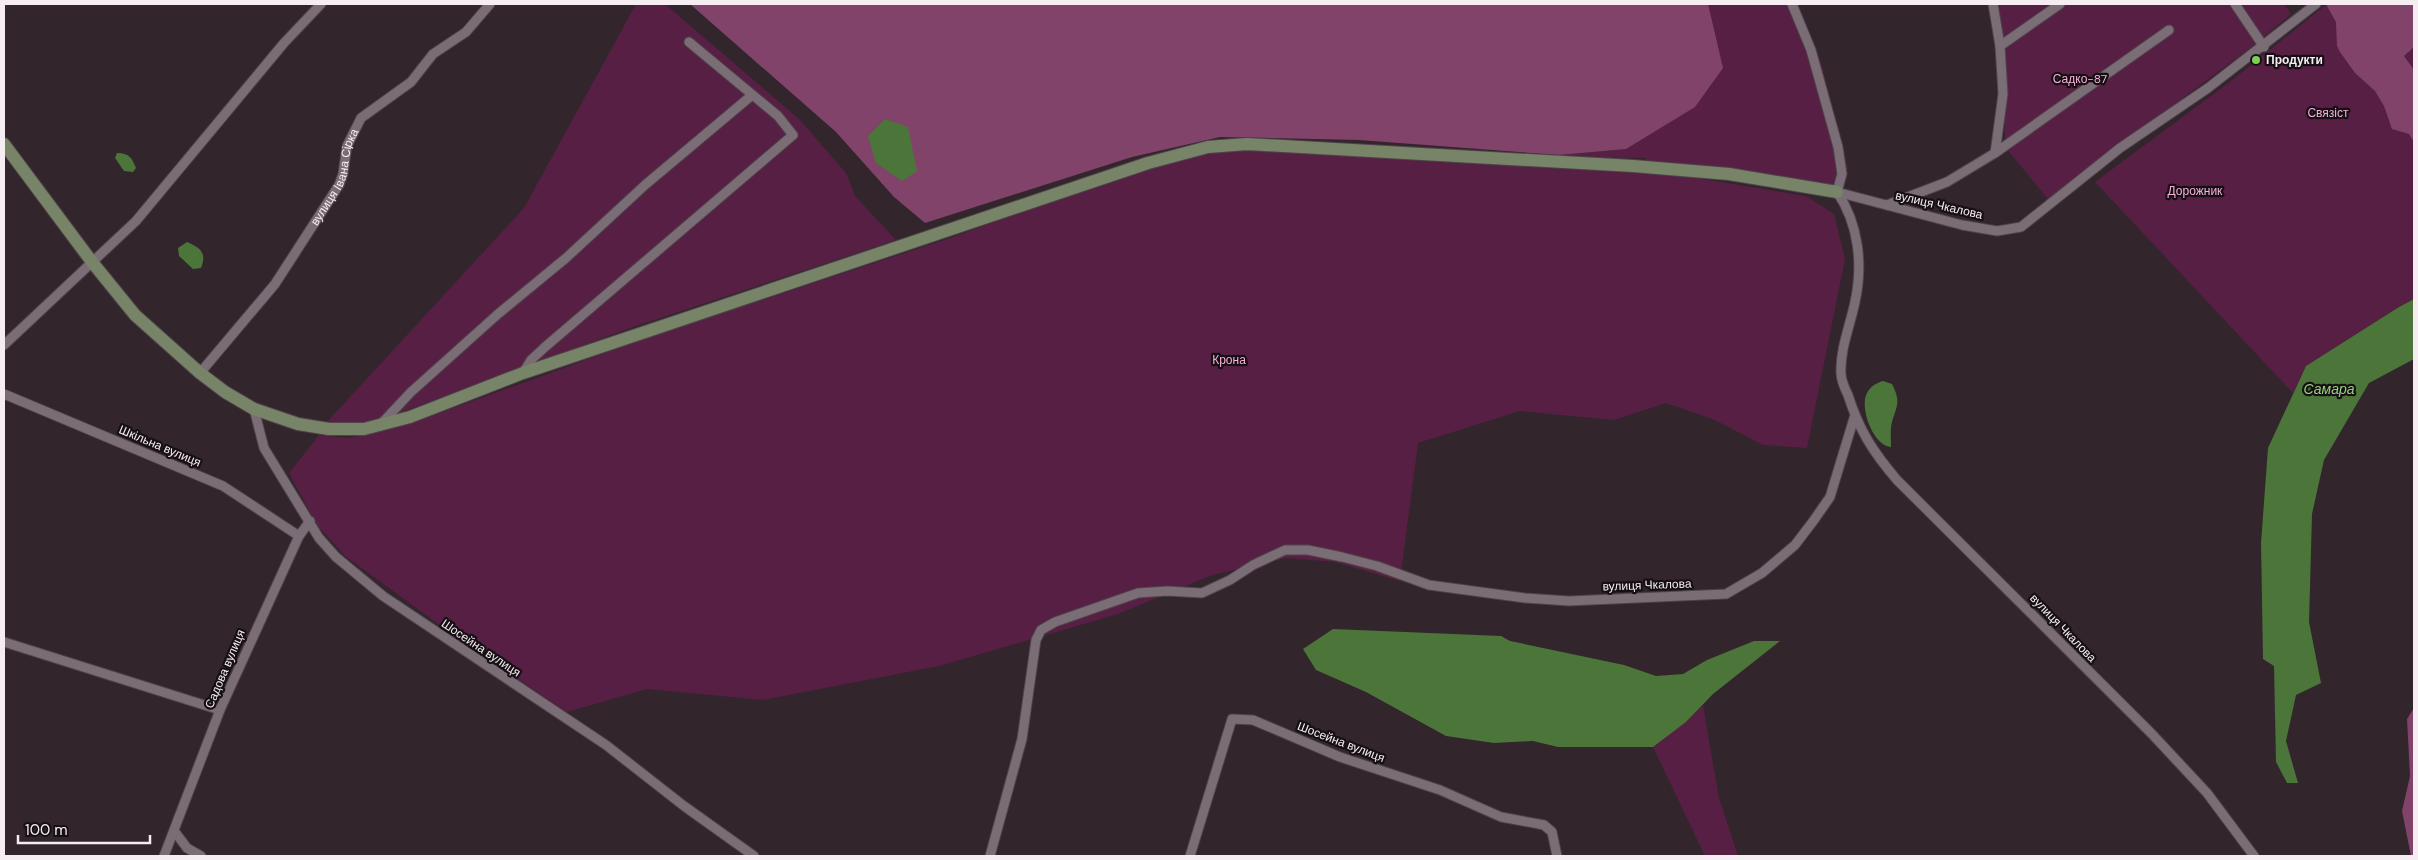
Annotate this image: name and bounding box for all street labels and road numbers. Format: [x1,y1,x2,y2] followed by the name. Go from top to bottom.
[307,126,363,229] street label: вулиця Івана Сірка
[1894,187,1984,223] street label: вулиця Чкалова
[117,422,203,470] street label: Шкільна вулиця
[1602,575,1692,595] street label: вулиця Чкалова
[2026,590,2100,666] street label: вулиця Чкалова
[438,616,524,680] street label: Шосейна вулиця
[201,627,249,711] street label: Садова вулиця
[1295,718,1387,766] street label: Шосейна вулиця

